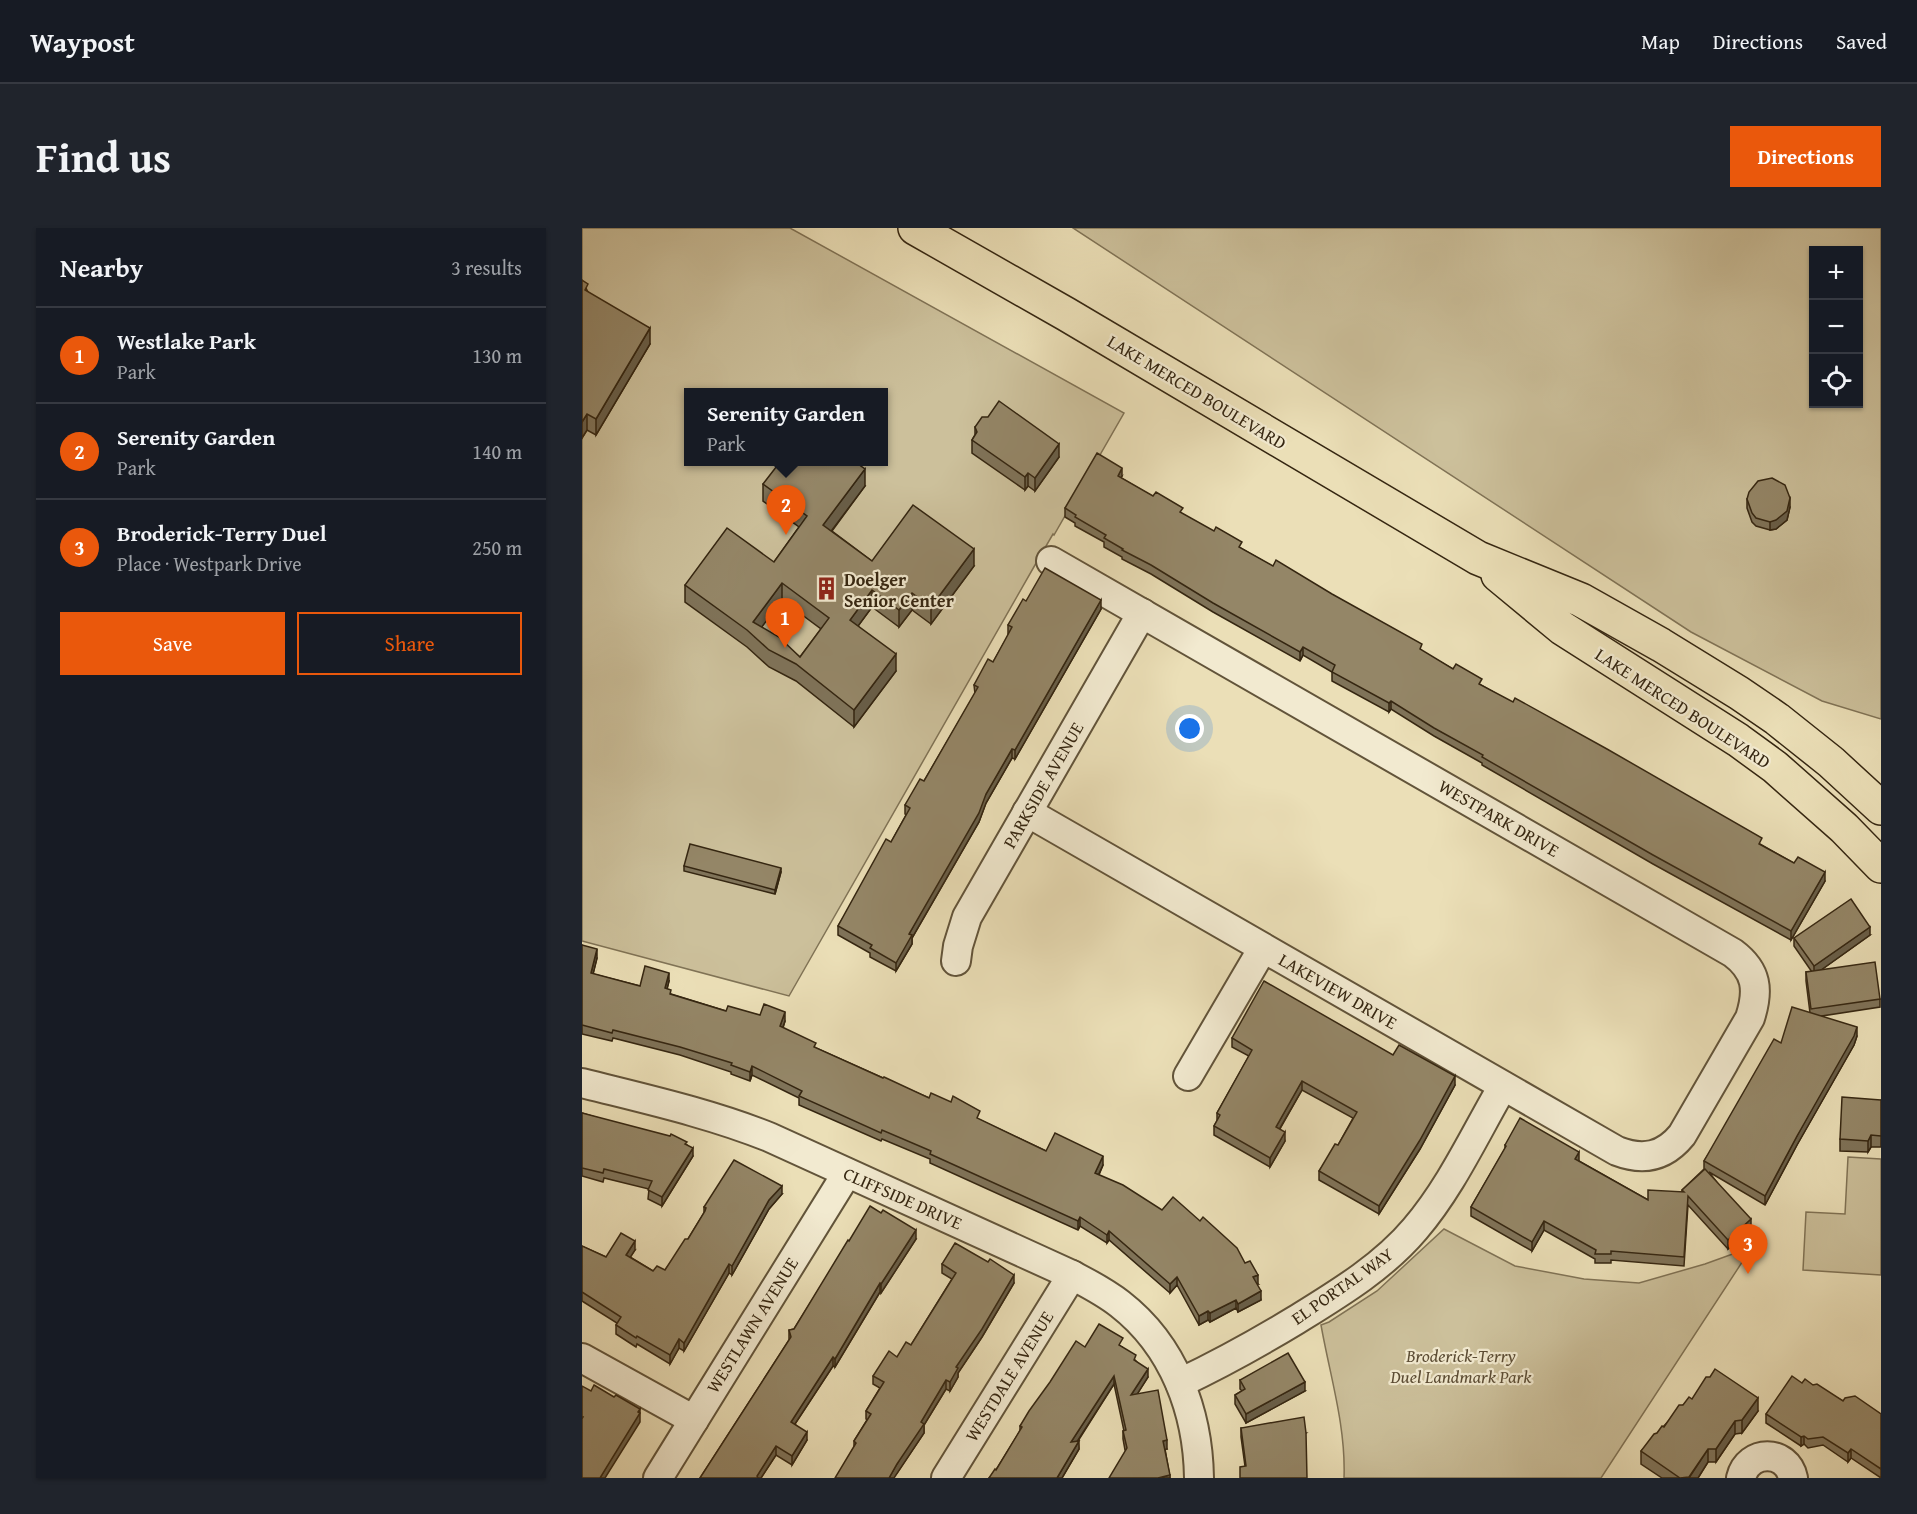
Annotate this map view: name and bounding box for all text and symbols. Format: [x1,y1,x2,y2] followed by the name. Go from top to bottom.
[30,21,135,62] text: Waypost
[1641,26,1680,57] text: Map
[1713,26,1803,57] text: Directions
[1836,26,1887,57] text: Saved
[36,126,171,187] text: Find us
[1730,126,1881,187] button: Directions
[1809,246,1863,408] map controls
[1809,246,1863,300] button: +
[60,248,143,287] text: Nearby
[451,253,522,282] text: 3 results
[1809,300,1863,354] button: −
[117,325,256,357] text: Westlake Park
[1102,328,1292,456] street label: LAKE MERCED BOULEVARD
[74,341,85,370] text: 1
[472,341,522,370] text: 130 m
[1809,354,1863,408] button: locate
[117,357,156,386] text: Park
[684,388,888,466] popup
[707,397,865,429] text: Serenity Garden
[117,421,275,453] text: Serenity Garden
[707,429,746,458] text: Park
[74,437,85,466] text: 2
[472,437,522,466] text: 140 m
[117,453,156,482] text: Park
[766,486,806,535] pin: 2
[117,517,327,549] text: Broderick-Terry Duel
[74,533,85,562] text: 3
[472,533,522,562] text: 250 m
[117,549,302,578] text: Place · Westpark Drive
[844,566,955,614] place label: Doelger Senior Center
[813,576,839,602] building icon: Doelger Senior Center
[766,598,804,648] pin: 1
[60,612,285,675] button: Save
[297,612,522,675] button: Share
[1590,641,1776,775] street label: LAKE MERCED BOULEVARD
[1175,714,1204,743] your location
[996,717,1090,853] street label: PARKSIDE AVENUE
[1434,772,1564,864] street label: WESTPARK DRIVE
[1274,946,1402,1036] street label: LAKEVIEW DRIVE
[839,1160,967,1236] street label: CLIFFSIDE DRIVE
[1728,1224,1768,1274] pin: 3
[1285,1241,1399,1331] street label: EL PORTAL WAY
[699,1252,805,1398] street label: WESTLAWN AVENUE
[958,1305,1060,1447] street label: WESTDALE AVENUE
[1390,1342,1532,1390] park label: Broderick-Terry Duel Landmark Park

